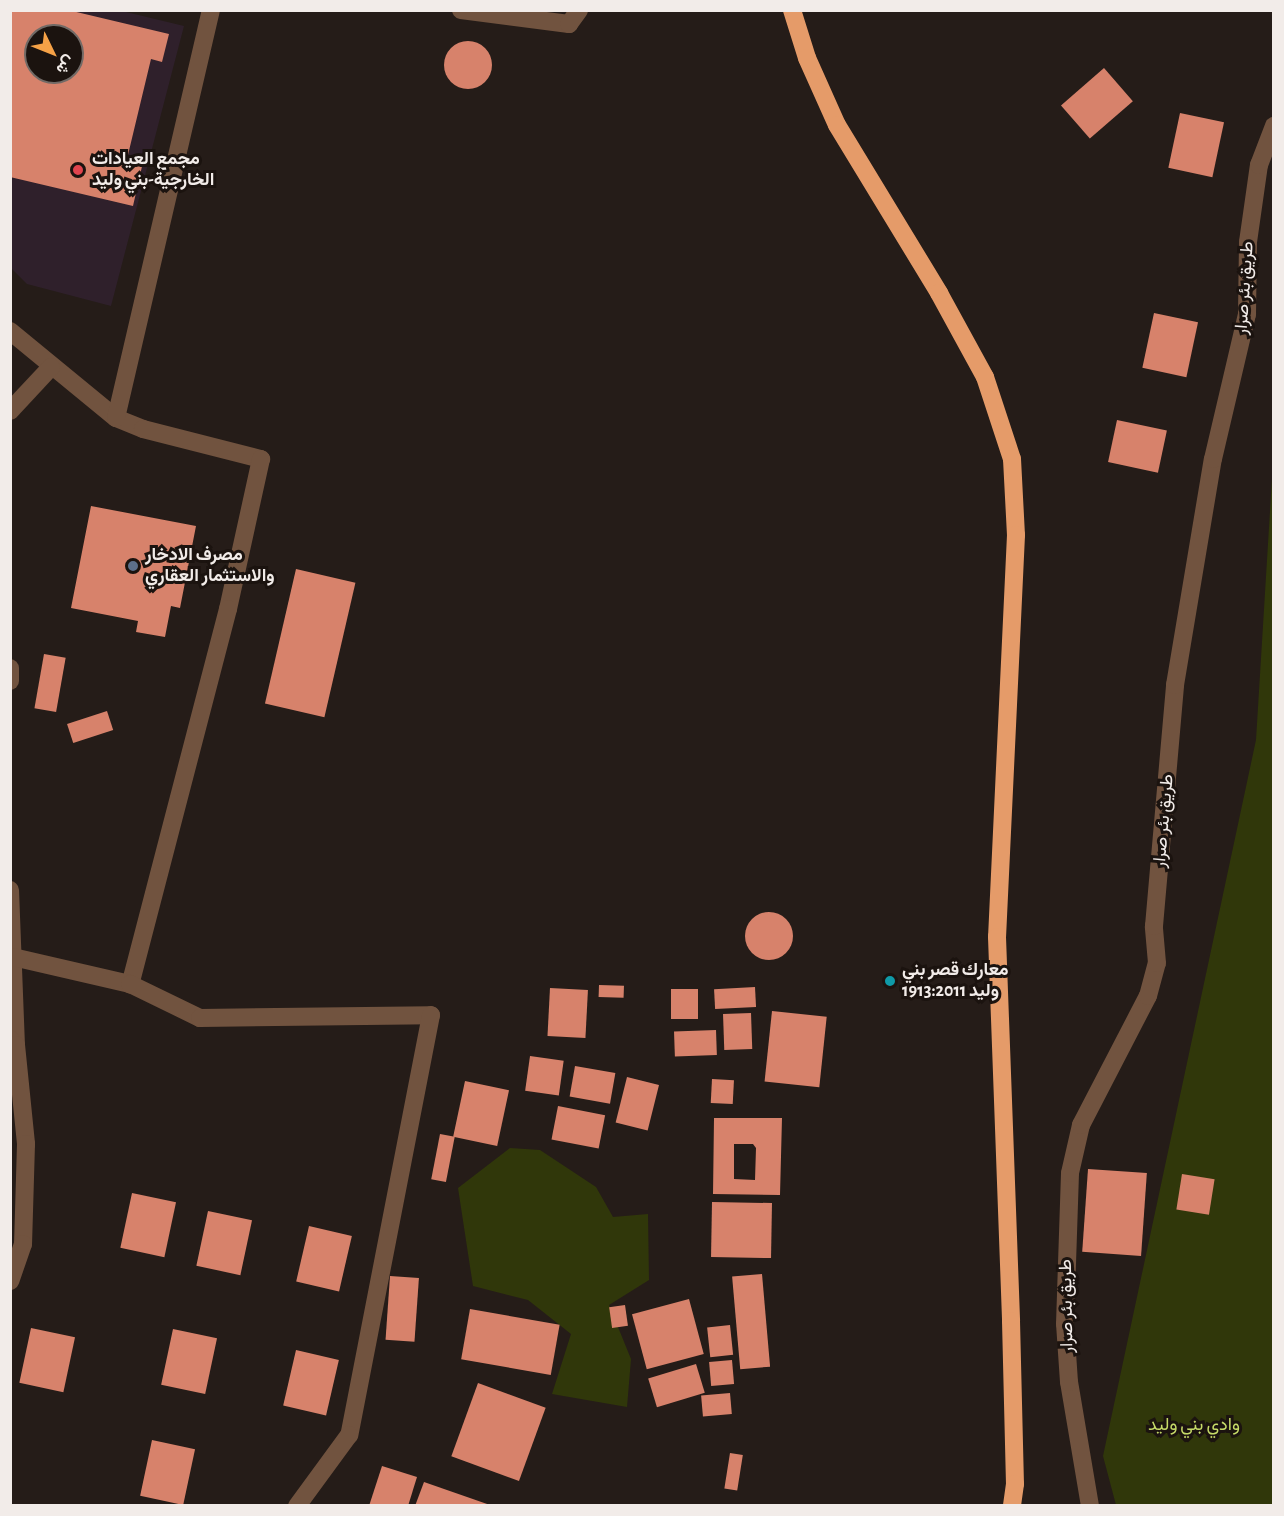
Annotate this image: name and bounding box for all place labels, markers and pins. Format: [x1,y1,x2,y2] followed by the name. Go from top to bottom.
[92,149,214,192] place label: مجمع العيادات الخارجية-بني وليد
[69,161,87,179] marker: مجمع العيادات الخارجية-بني وليد
[145,545,275,588] place label: مصرف الادخار والاستثمار العقاري
[126,559,140,573] marker: مصرف الادخار والاستثمار العقاري
[902,960,1008,1002] place label: معارك قصر بني وليد 1913:2011
[883,974,897,988] marker: معارك قصر بني وليد 1913:2011

